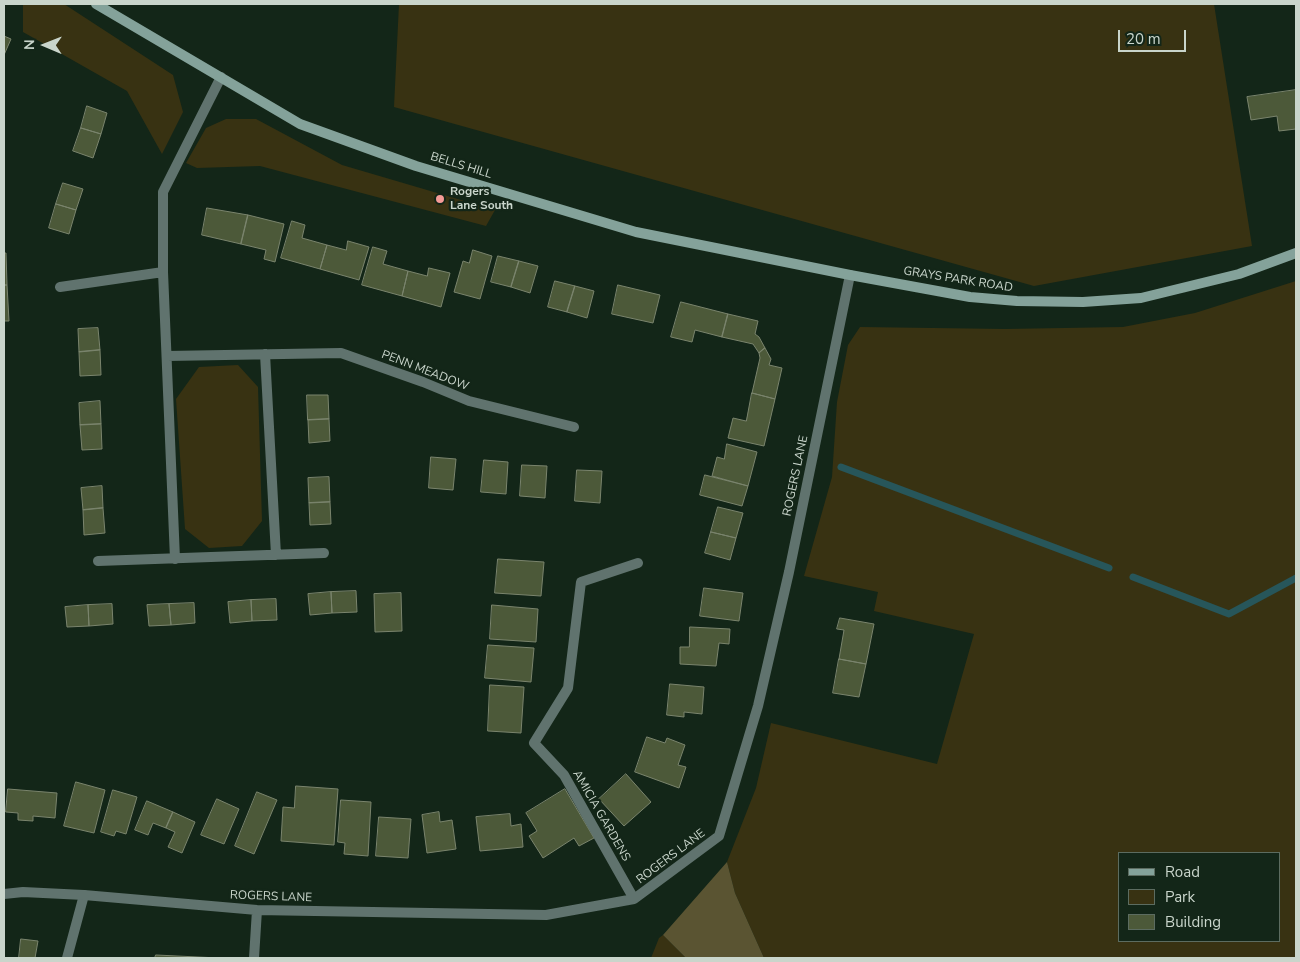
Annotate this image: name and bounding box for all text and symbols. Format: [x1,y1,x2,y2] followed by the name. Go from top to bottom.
[20,20,70,70] north arrow
[1120,20,1188,52] scale bar
[1126,29,1161,49] text: 20 m
[20,39,39,50] text: N
[428,150,494,182] street label: BELLS HILL
[450,185,513,213] place label: Rogers Lane South
[434,193,446,205] marker: Rogers Lane South
[902,264,1014,296] street label: GRAYS PARK ROAD
[379,348,471,394] street label: PENN MEADOW
[780,434,812,518] street label: ROGERS LANE
[569,768,633,864] street label: AMICIA GARDENS
[634,826,708,888] street label: ROGERS LANE
[1118,852,1280,942] legend
[1165,862,1200,882] text: Road
[1165,887,1195,907] text: Park
[230,888,312,906] street label: ROGERS LANE
[1165,912,1221,932] text: Building

